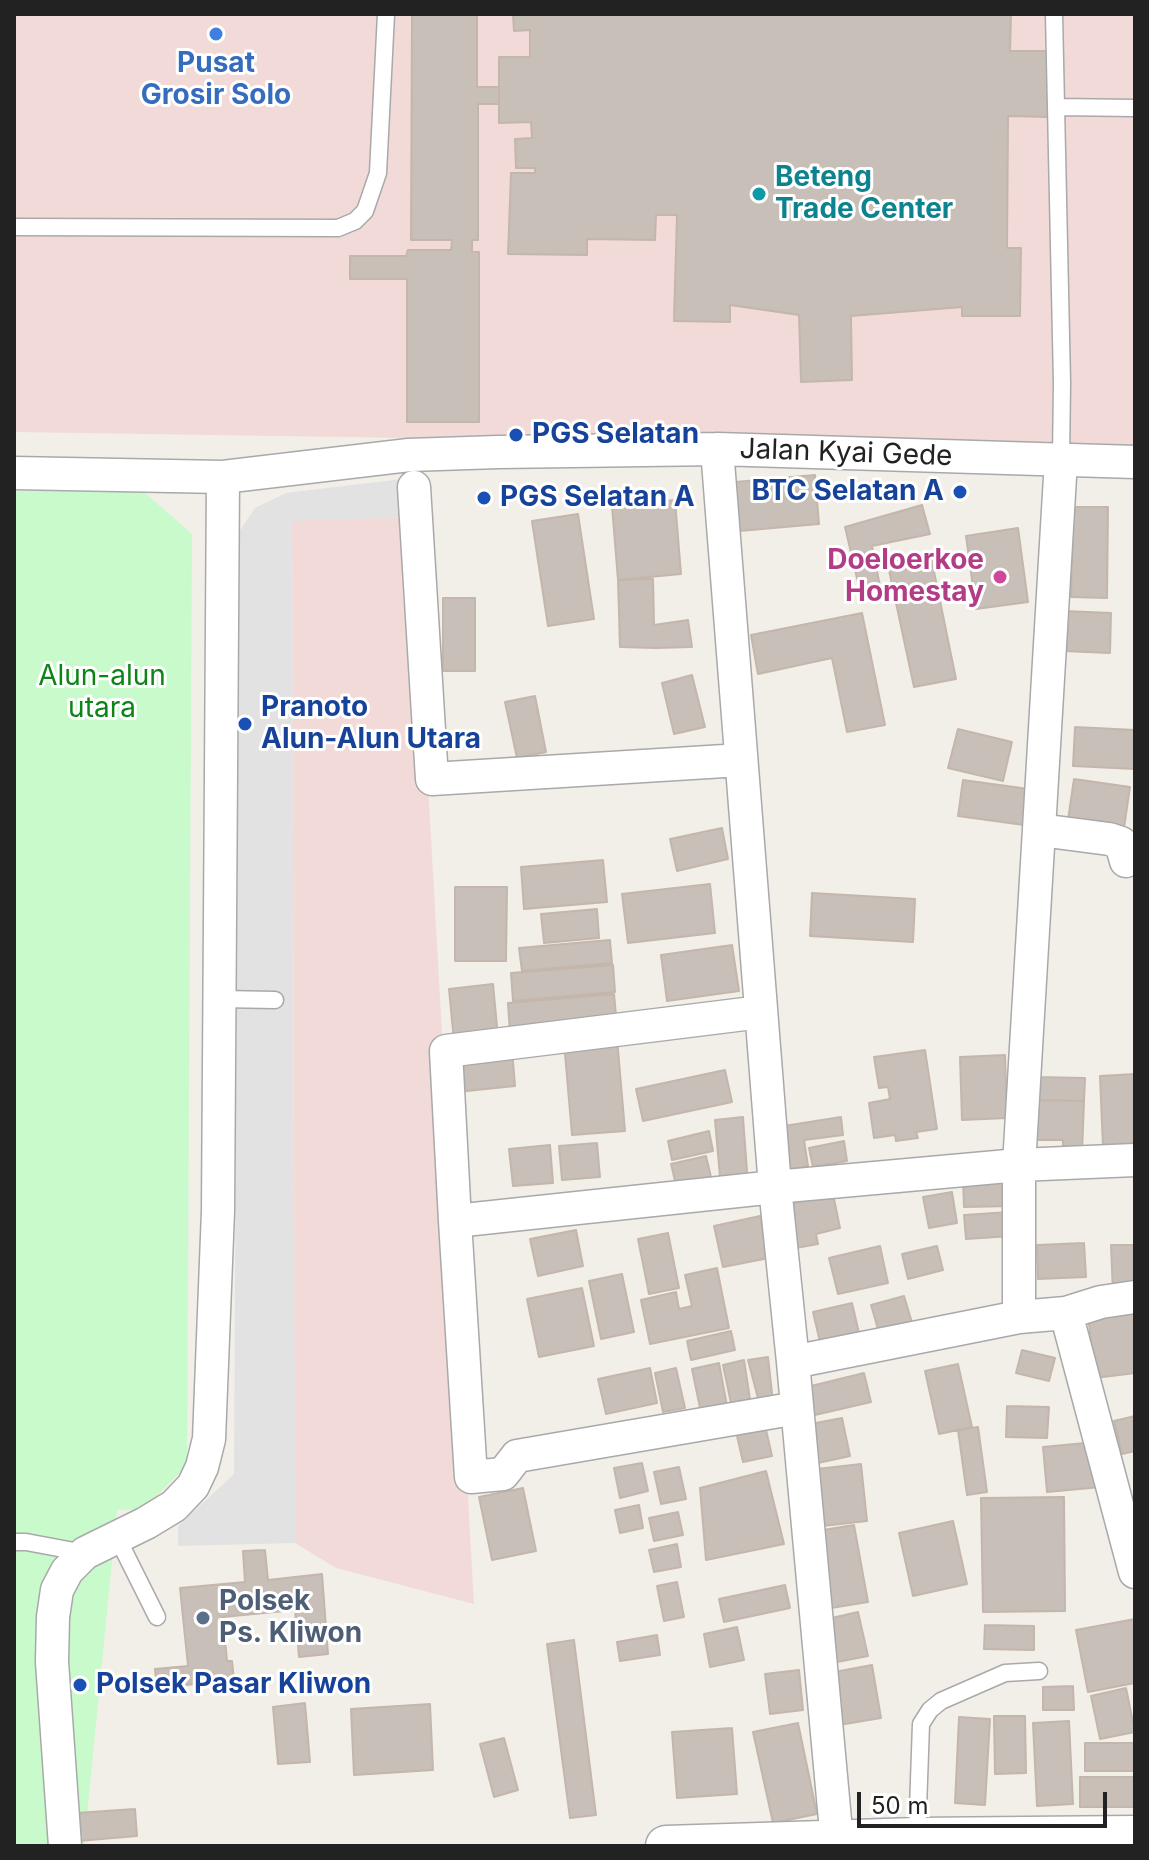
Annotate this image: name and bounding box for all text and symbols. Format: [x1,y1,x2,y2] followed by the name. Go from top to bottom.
[207,25,225,43] marker: Pusat Grosir Solo
[141,47,291,113] place label: Pusat Grosir Solo
[775,161,953,227] place label: Beteng Trade Center
[750,185,768,203] marker: Beteng Trade Center
[532,418,699,452] place label: PGS Selatan
[507,426,525,444] marker: PGS Selatan
[739,432,953,474] street label: Jalan Kyai Gede
[751,475,944,509] place label: BTC Selatan A
[500,481,695,515] place label: PGS Selatan A
[951,483,969,501] marker: BTC Selatan A
[475,489,493,507] marker: PGS Selatan A
[827,544,984,610] place label: Doeloerkoe Homestay
[991,568,1009,586] marker: Doeloerkoe Homestay
[38,660,166,726] park label: Alun-alun utara
[261,691,481,757] place label: Pranoto Alun-Alun Utara
[236,715,254,733] marker: Pranoto Alun-Alun Utara
[219,1585,362,1651] place label: Polsek Ps. Kliwon
[194,1609,212,1627] marker: Polsek Ps. Kliwon
[96,1668,371,1702] place label: Polsek Pasar Kliwon
[71,1676,89,1694] marker: Polsek Pasar Kliwon
[861,1776,1111,1826] scale bar
[871,1791,929,1820] text: 50 m

